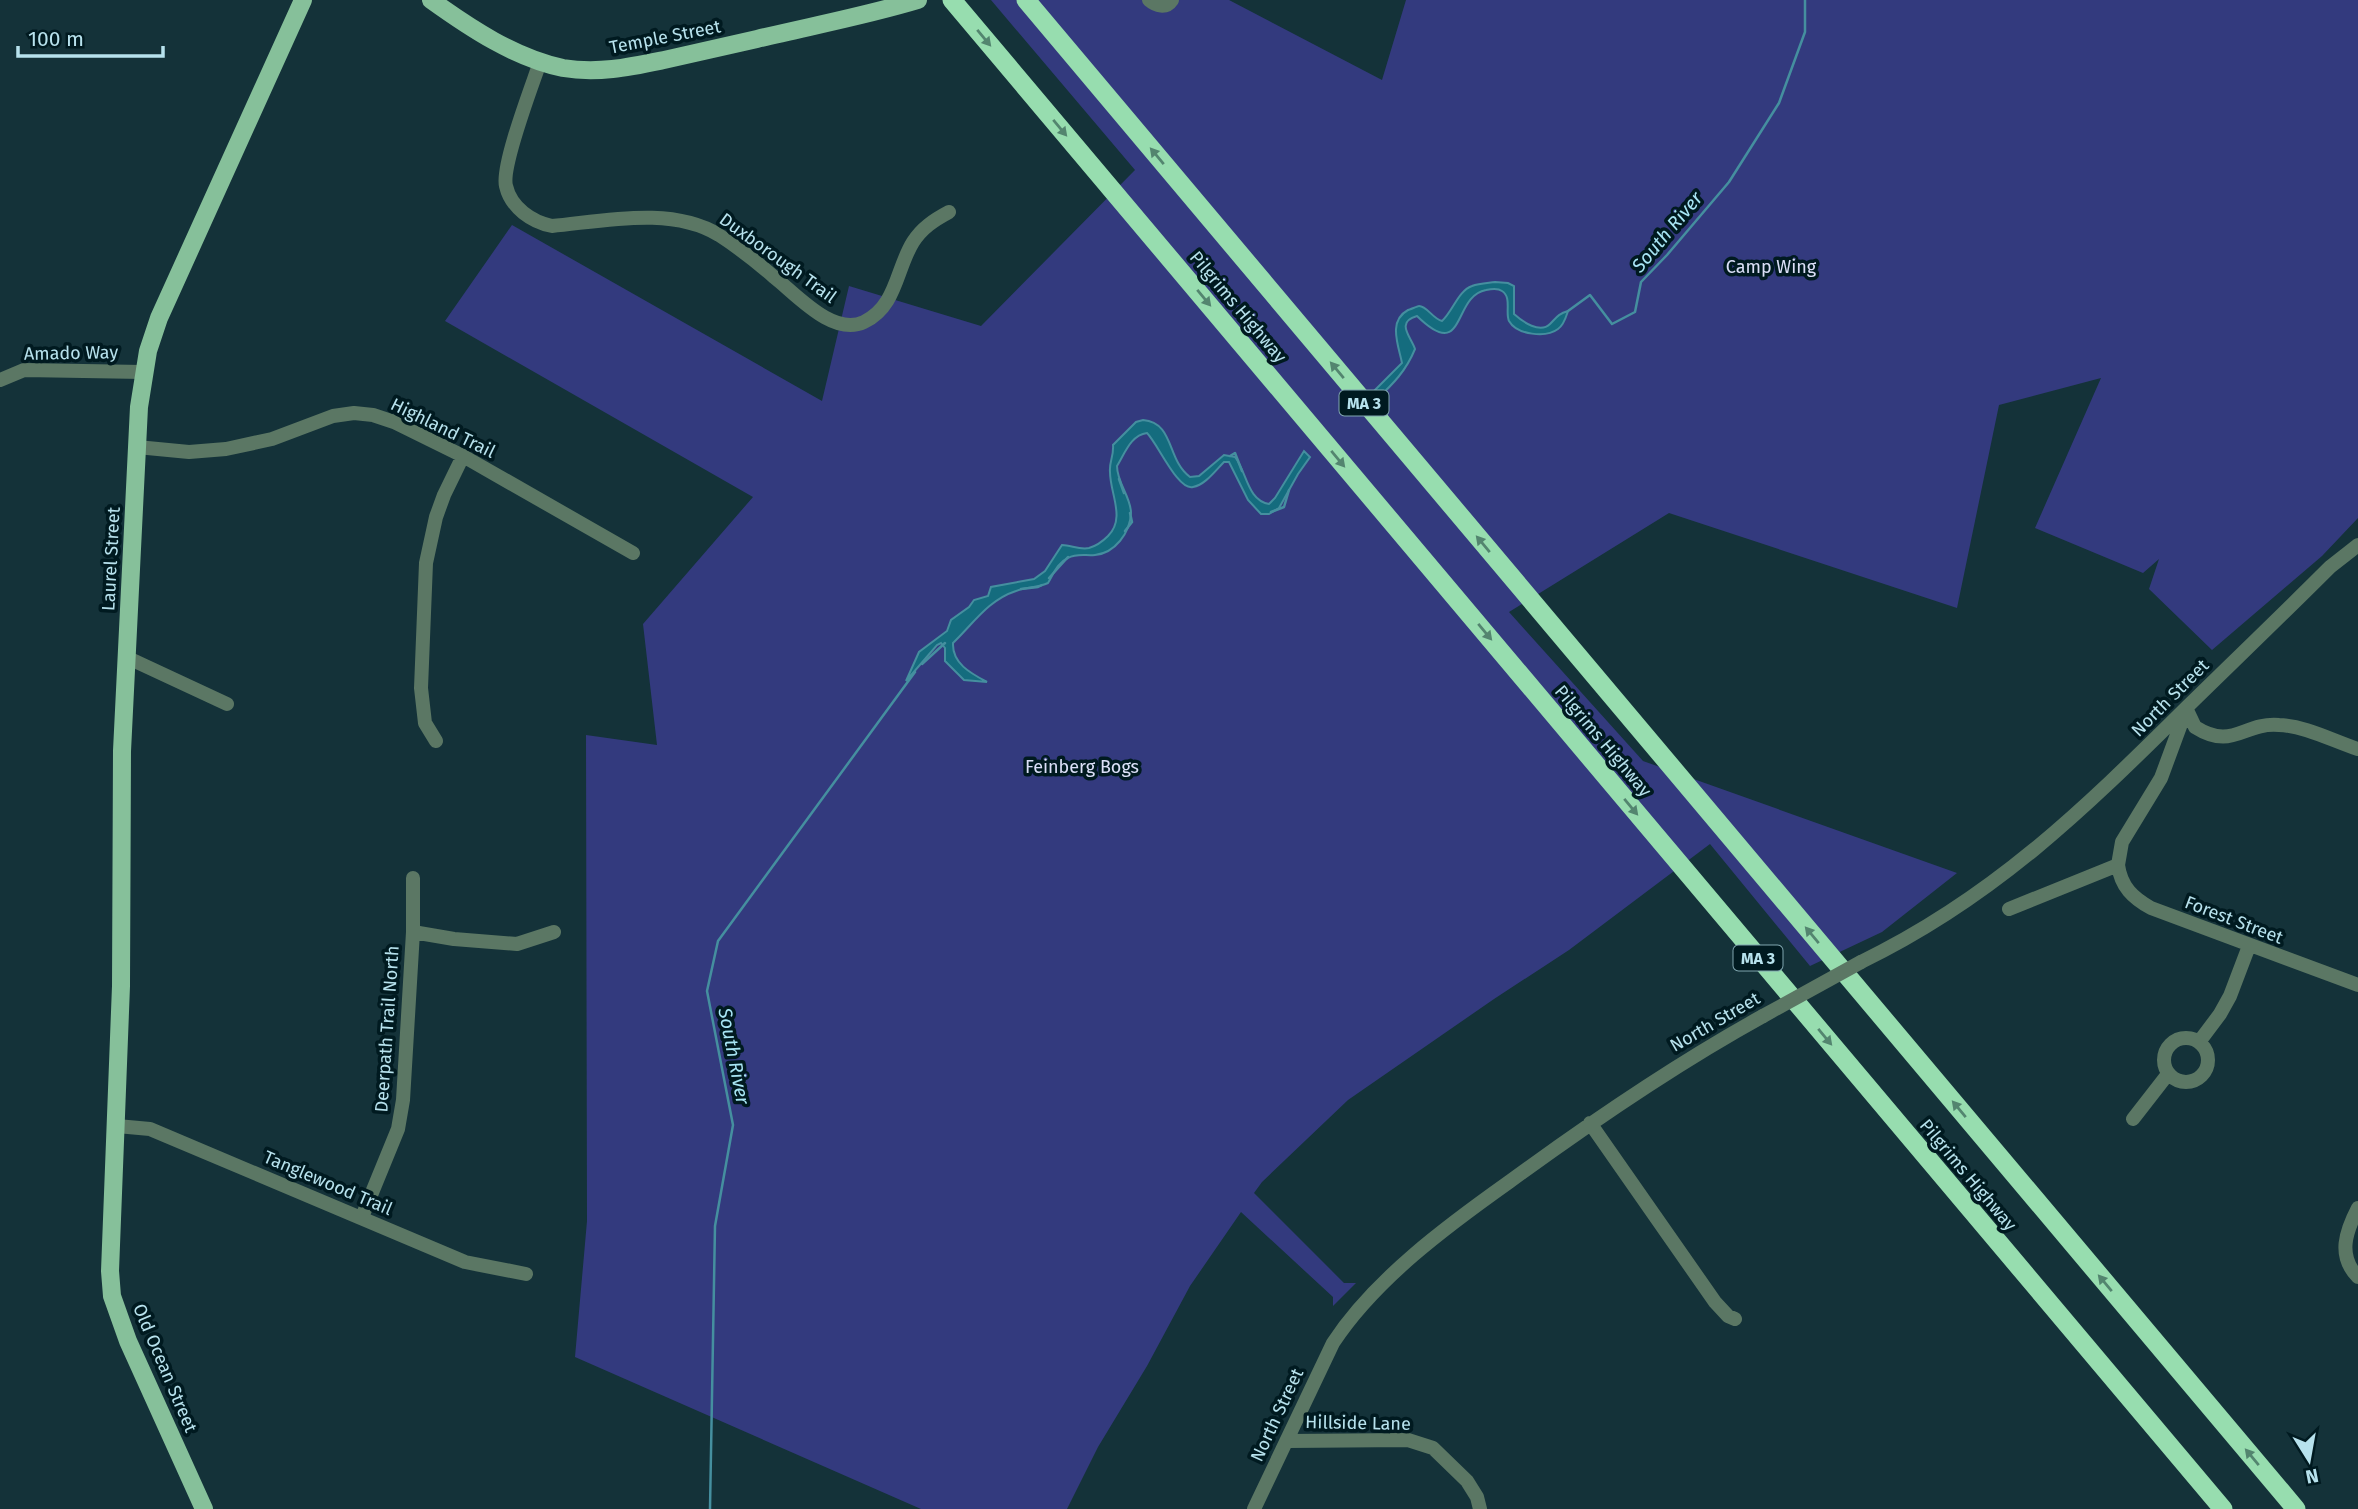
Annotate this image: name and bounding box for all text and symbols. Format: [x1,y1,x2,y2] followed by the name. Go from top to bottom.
[18,14,163,58] scale bar
[608,15,723,59] street label: Temple Street
[28,26,84,52] text: 100 m
[976,30,991,47] one-way arrow
[1052,120,1067,137] one-way arrow
[1150,147,1165,165] one-way arrow
[1626,187,1708,278] water label: South River
[715,208,841,308] street label: Duxborough Trail
[1185,247,1291,367] street label: Pilgrims Highway
[1726,256,1817,278] park label: Camp Wing
[1196,290,1211,307] one-way arrow
[24,341,118,365] street label: Amado Way
[1330,362,1345,379] one-way arrow
[1340,390,1388,416] road number: MA 3
[387,393,499,463] street label: Highland Trail
[1331,449,1346,467] one-way arrow
[97,506,125,612] street label: Laurel Street
[1476,536,1491,553] one-way arrow
[1477,624,1492,641] one-way arrow
[2127,654,2214,741] street label: North Street
[1550,681,1656,801] street label: Pilgrims Highway
[1025,756,1139,778] park label: Feinberg Bogs
[1623,798,1639,816] one-way arrow
[2182,891,2287,949] street label: Forest Street
[1805,926,1820,943] one-way arrow
[370,945,404,1113] street label: Deerpath Trail North
[1734,946,1782,970] road number: MA 3
[1666,987,1764,1057] street label: North Street
[713,1005,755,1107] water label: South River
[1817,1029,1832,1046] one-way arrow
[1952,1100,1967,1117] one-way arrow
[1915,1115,2021,1235] street label: Pilgrims Highway
[260,1146,396,1220] street label: Tanglewood Trail
[2098,1274,2113,1291] one-way arrow
[128,1300,202,1436] street label: Old Ocean Street
[1246,1364,1308,1465] street label: North Street
[1305,1411,1411,1435] street label: Hillside Lane
[2274,1425,2344,1495] north arrow
[2245,1448,2260,1465] one-way arrow
[2304,1464,2321,1489] text: N

